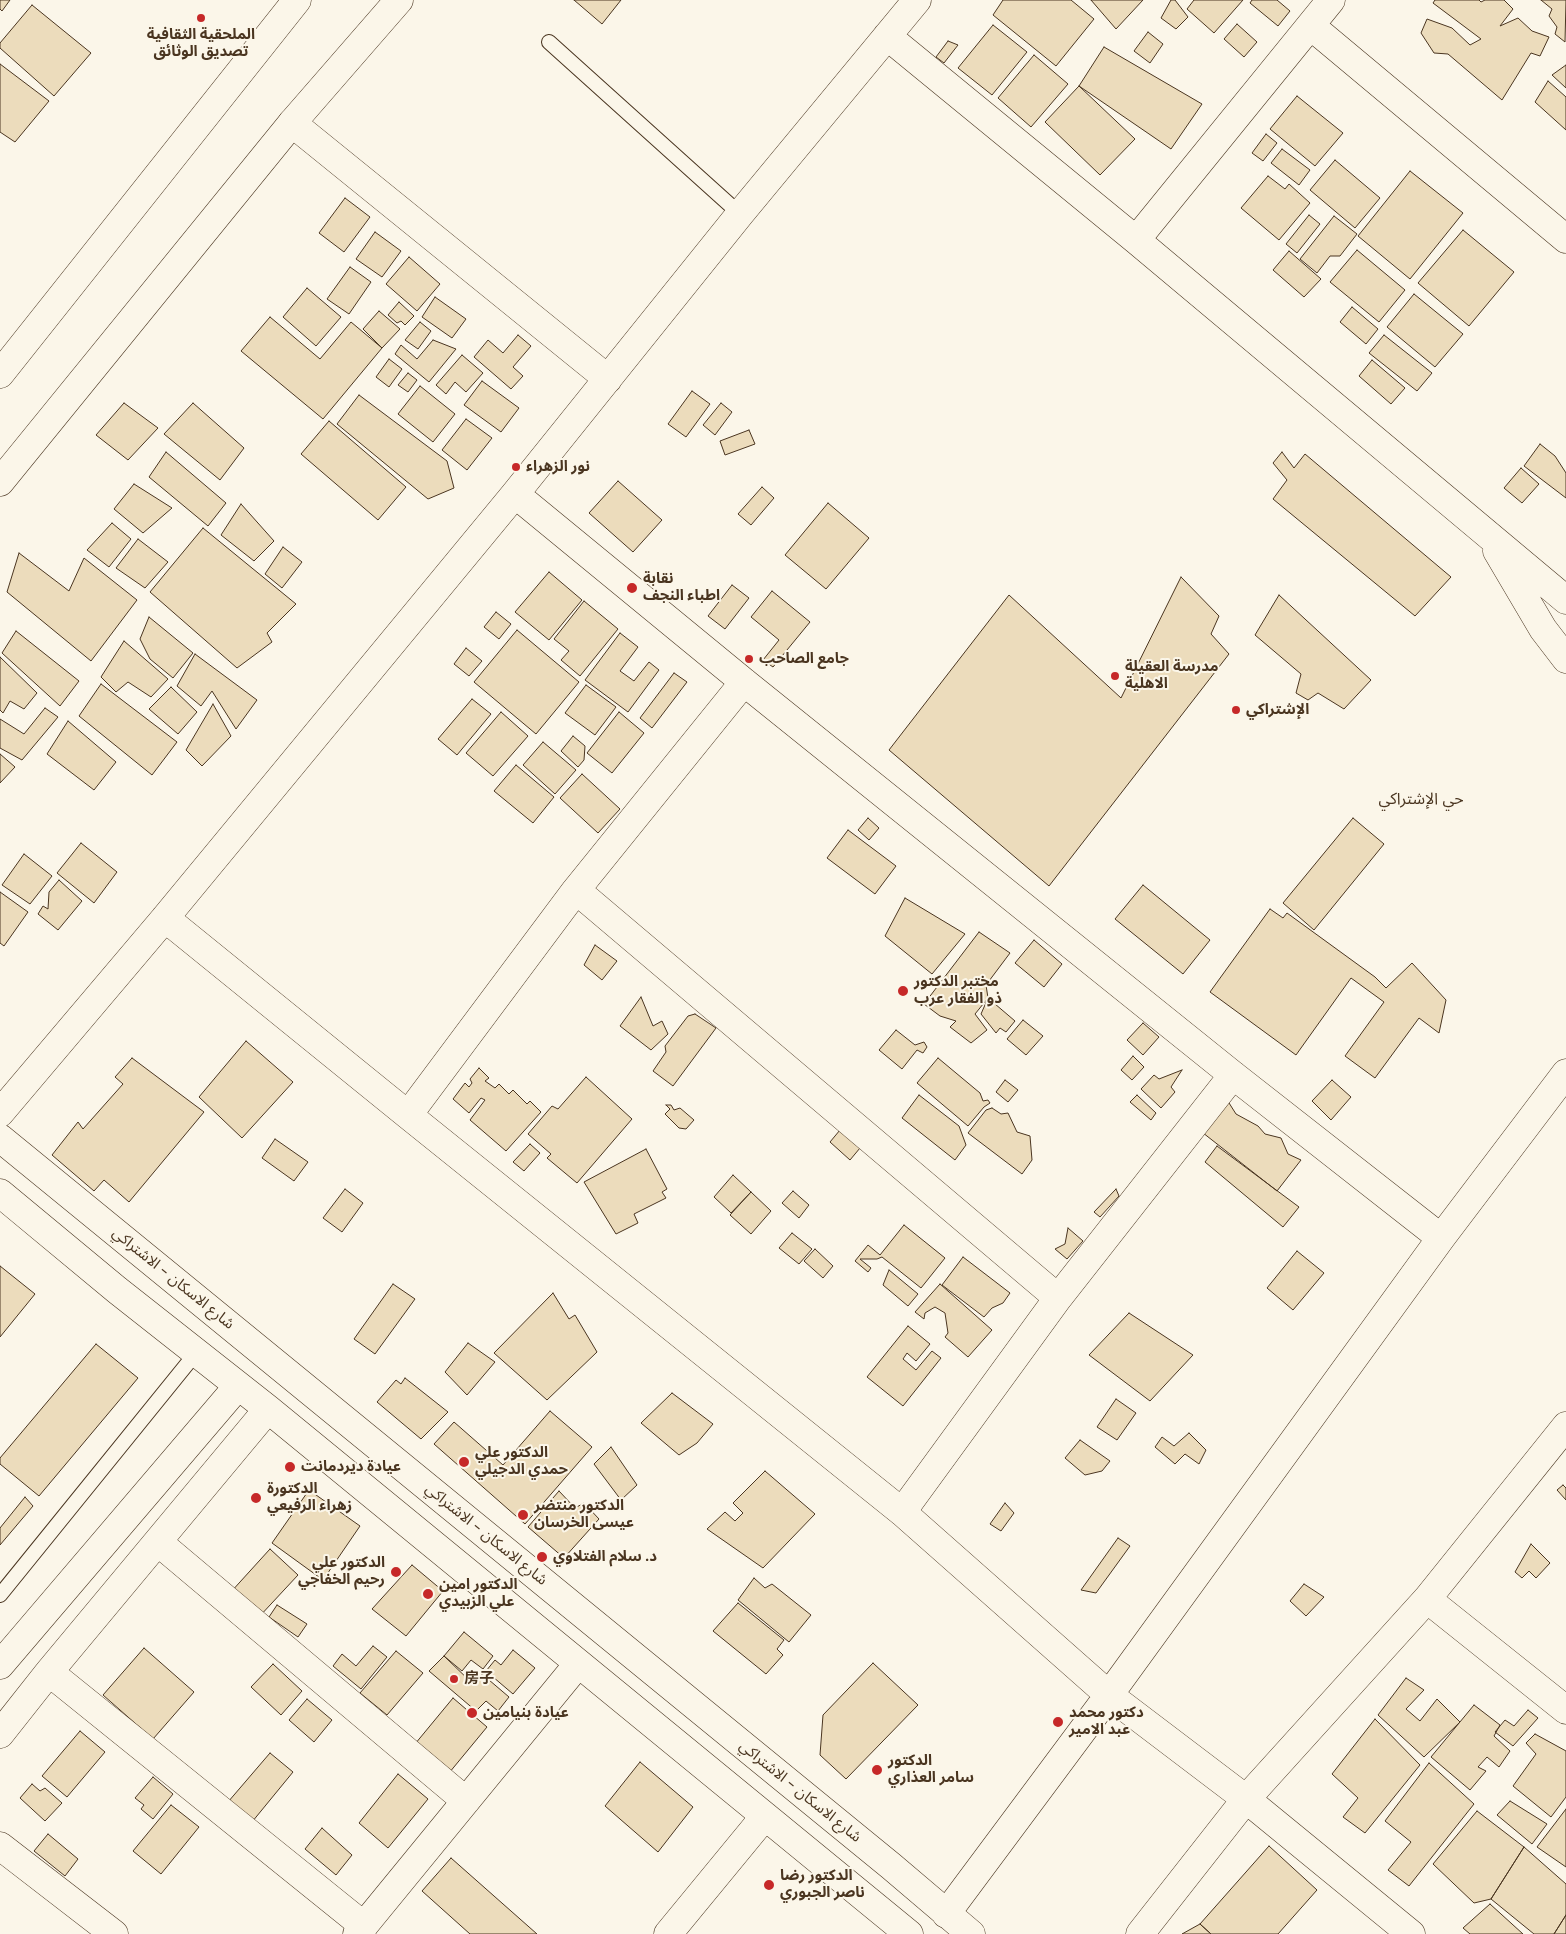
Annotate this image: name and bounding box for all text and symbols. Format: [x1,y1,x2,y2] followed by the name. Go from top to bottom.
[195,12,207,24] marker: الملحقية الثقافية تصديق الوثائق
[147,26,255,61] place label: الملحقية الثقافية تصديق الوثائق
[526,458,590,476] place label: نور الزهراء
[510,461,522,473] marker: نور الزهراء
[643,570,720,605] place label: نقابة اطباء النجف
[625,581,639,595] marker: نقابة اطباء النجف
[759,650,849,668] place label: جامع الصاحب
[743,653,755,665] marker: جامع الصاحب
[1125,658,1218,693] place label: مدرسة العقيلة الاهلية
[1109,670,1121,682] marker: مدرسة العقيلة الاهلية
[1246,701,1309,719] place label: الإشتراكي
[1230,704,1242,716] marker: الإشتراكي
[1378,790,1464,810] district label: حي الإشتراكي
[914,973,1002,1008] place label: مختبر الدكتور ذو الفقار عرب
[896,984,910,998] marker: مختبر الدكتور ذو الفقار عرب
[108,1224,238,1334] street label: شارع الاسكان - الاشتراكي
[475,1444,568,1479] place label: الدكتور علي حمدي الدجيلي
[457,1455,471,1469] marker: الدكتور علي حمدي الدجيلي
[301,1458,401,1476] place label: عيادة ديردمانت
[283,1460,297,1474] marker: عيادة ديردمانت
[267,1480,352,1515] place label: الدكتورة زهراء الرفيعي
[421,1480,551,1590] street label: شارع الاسكان - الاشتراكي
[249,1491,263,1505] marker: الدكتورة زهراء الرفيعي
[534,1497,634,1532] place label: الدكتور منتضر عيسى الخرسان
[516,1508,530,1522] marker: الدكتور منتضر عيسى الخرسان
[553,1548,657,1566] place label: د. سلام الفتلاوي
[535,1550,549,1564] marker: د. سلام الفتلاوي
[298,1554,385,1589] place label: الدكتور علي رحيم الخفاجي
[389,1565,403,1579] marker: الدكتور علي رحيم الخفاجي
[439,1576,518,1611] place label: الدكتور امين علي الزبيدي
[421,1587,435,1601] marker: الدكتور امين علي الزبيدي
[464,1670,494,1688] place label: 房子
[448,1673,460,1685] marker: 房子
[483,1704,569,1722] place label: عيادة بنيامين
[1069,1704,1144,1739] place label: دكتور محمد عبد الامير
[465,1706,479,1720] marker: عيادة بنيامين
[1051,1715,1065,1729] marker: دكتور محمد عبد الامير
[735,1737,865,1847] street label: شارع الاسكان - الاشتراكي
[888,1752,974,1787] place label: الدكتور سامر العذاري
[870,1763,884,1777] marker: الدكتور سامر العذاري
[780,1867,865,1902] place label: الدكتور رضا ناصر الجبوري
[762,1878,776,1892] marker: الدكتور رضا ناصر الجبوري

